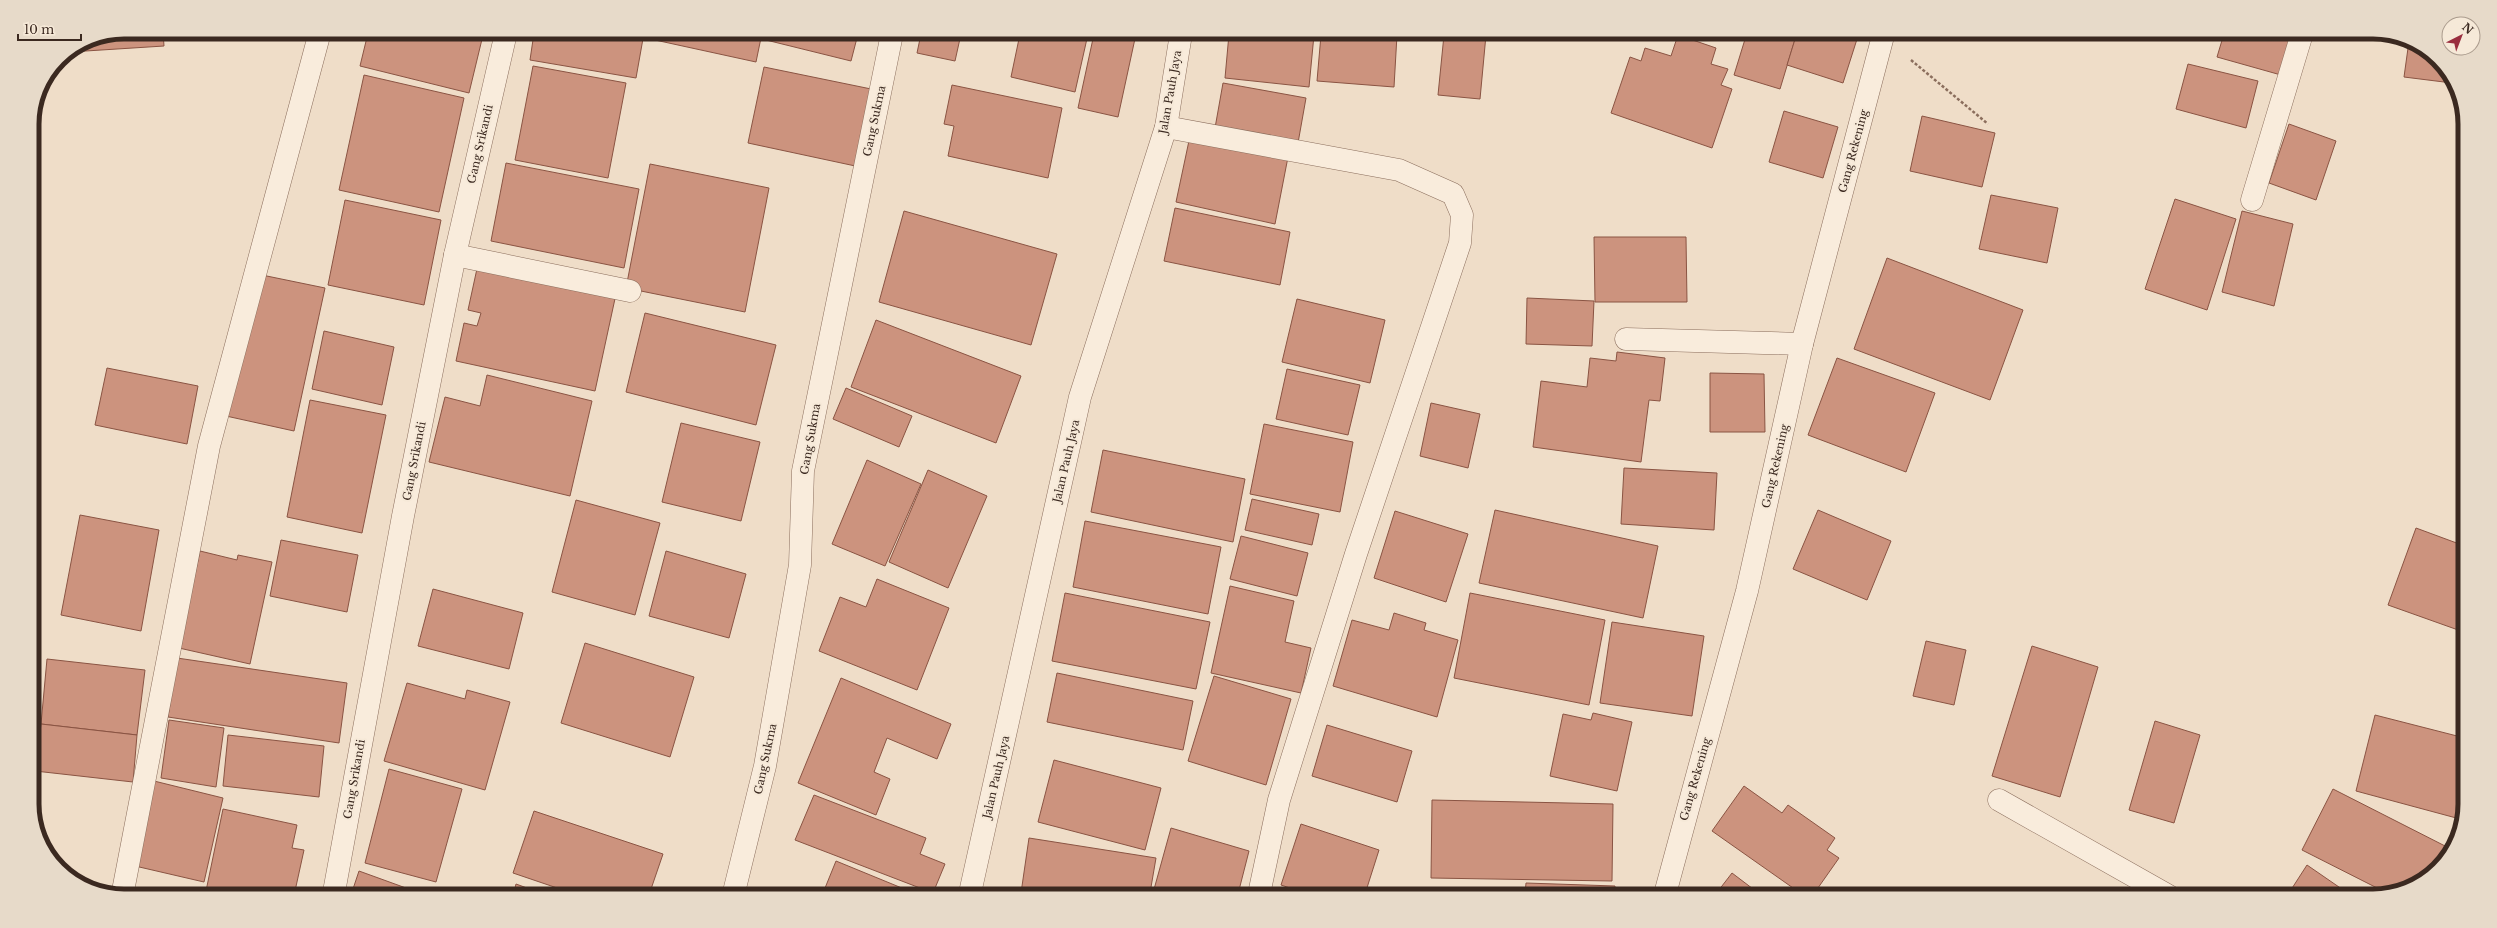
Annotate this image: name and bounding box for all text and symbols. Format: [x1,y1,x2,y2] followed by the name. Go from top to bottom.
[18,16,81,42] scale bar
[2441,16,2481,56] north arrow
[2459,20,2477,38] text: N
[24,22,54,37] text: 10 m
[1155,48,1184,137] street label: Jalan Pauh Jaya
[860,83,889,158] street label: Gang Sukma
[464,103,496,185] street label: Gang Srikandi
[1835,107,1871,194] street label: Gang Rekening
[797,401,823,476] street label: Gang Sukma
[1049,417,1083,506] street label: Jalan Pauh Jaya
[399,420,429,502] street label: Gang Srikandi
[1759,422,1792,509] street label: Gang Rekening
[751,721,780,796] street label: Gang Sukma
[979,733,1013,822] street label: Jalan Pauh Jaya
[1676,735,1714,822] street label: Gang Rekening
[340,738,368,820] street label: Gang Srikandi

